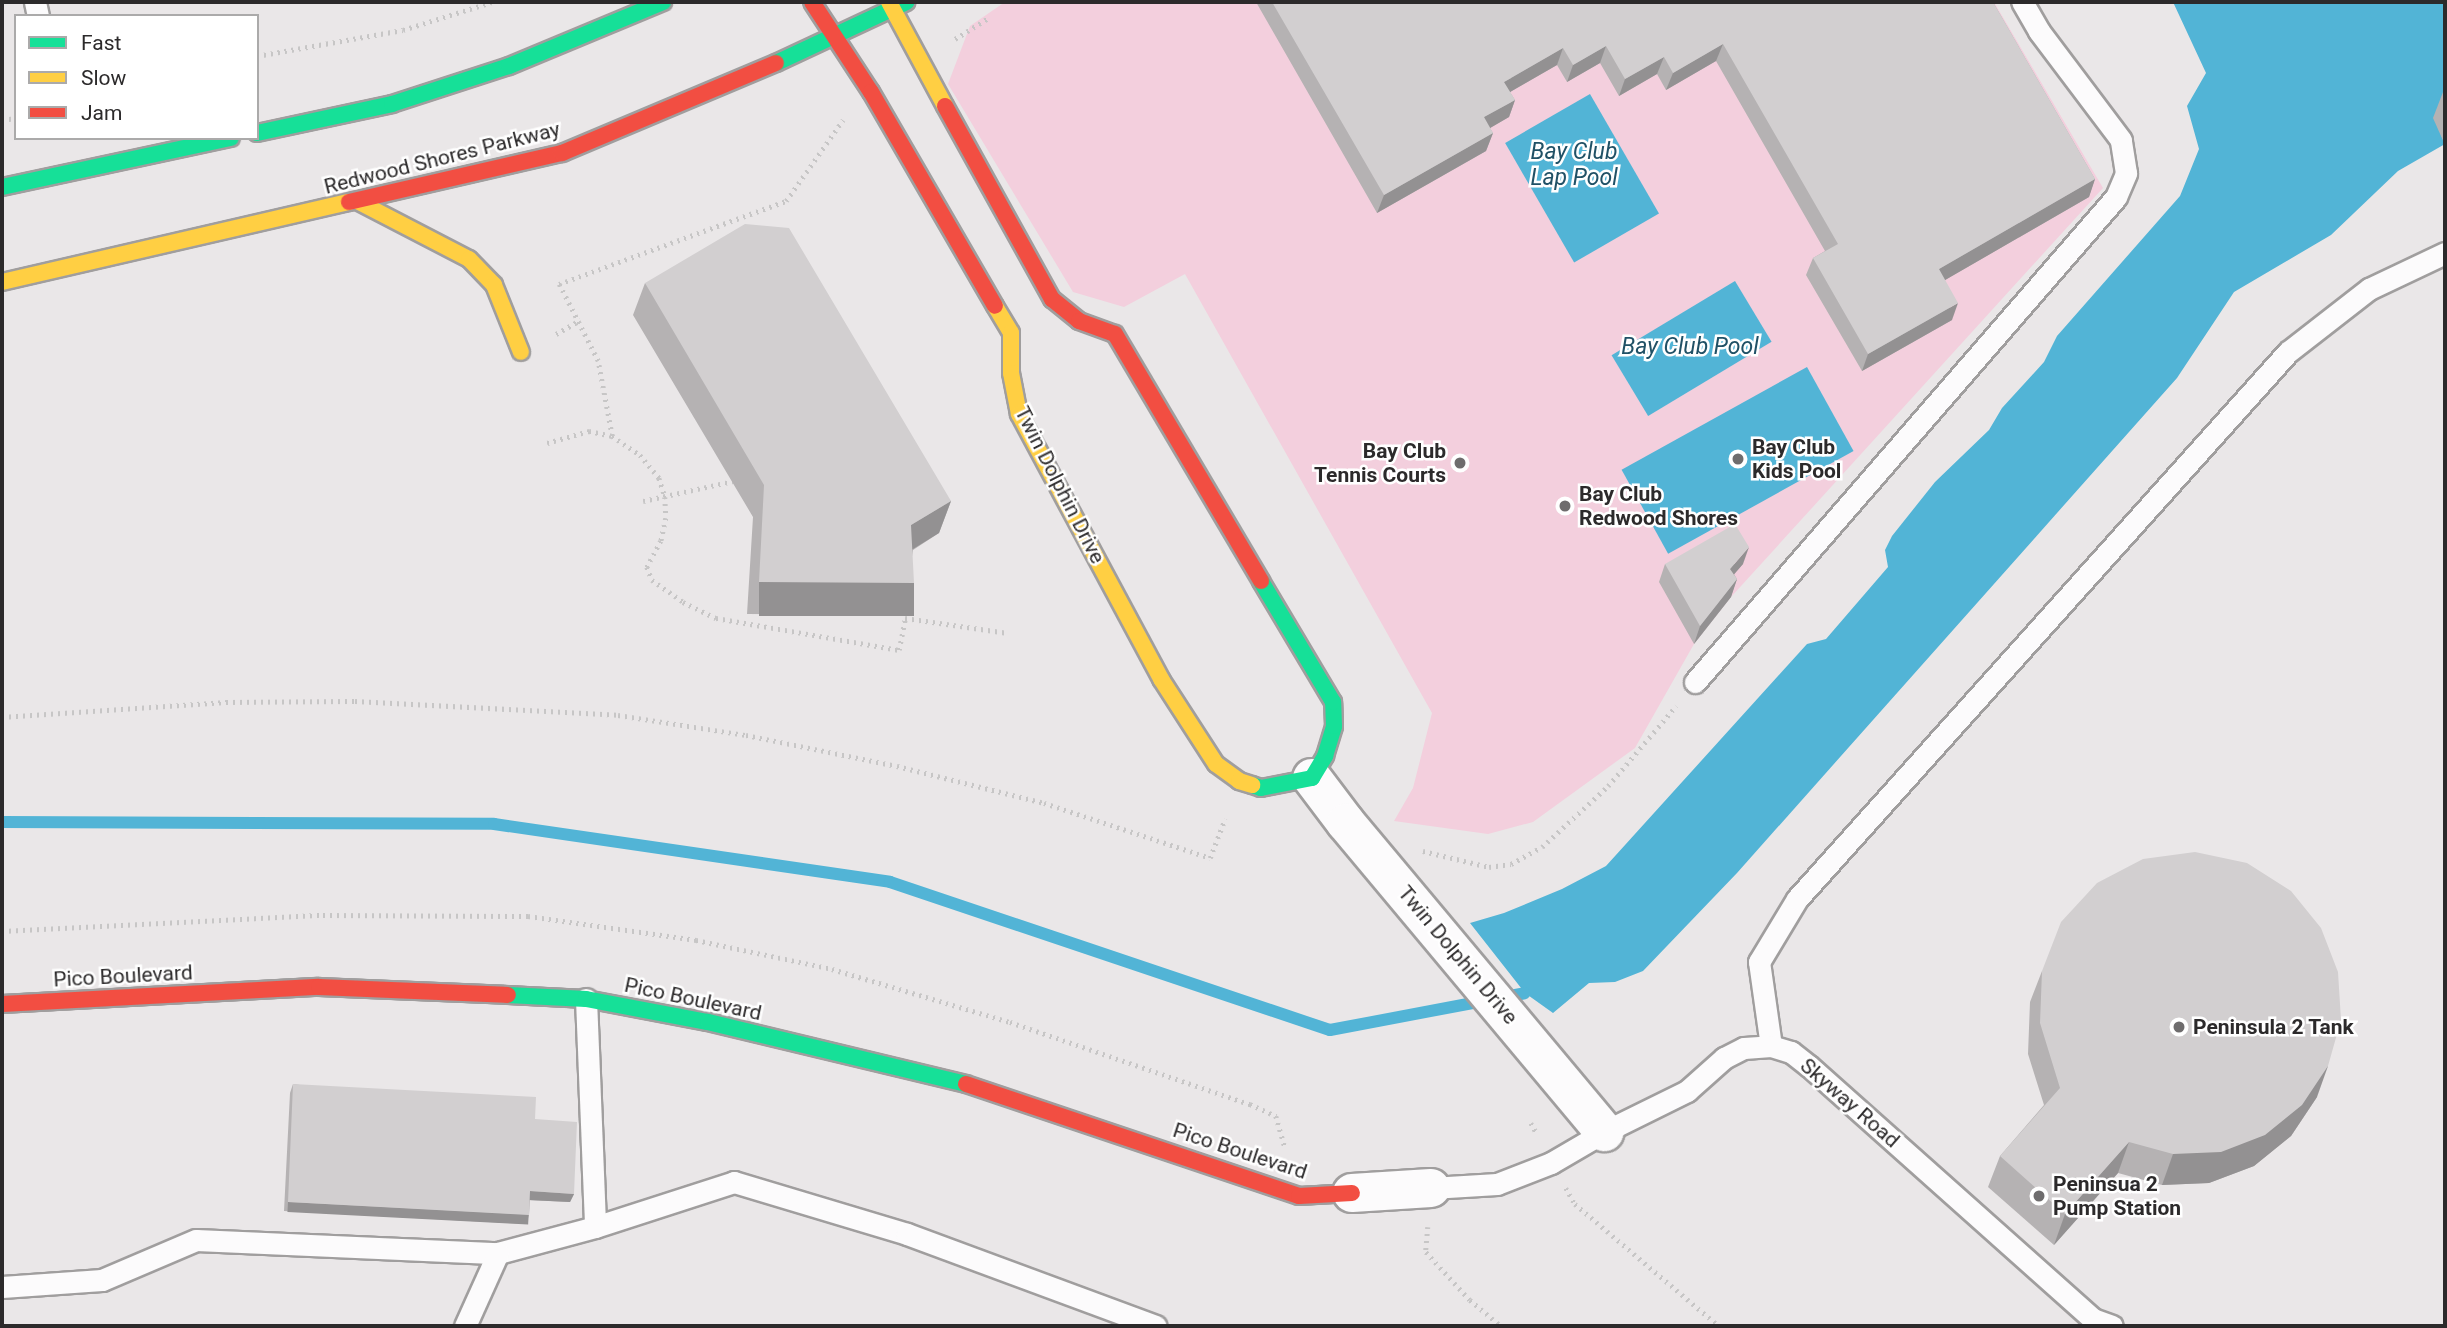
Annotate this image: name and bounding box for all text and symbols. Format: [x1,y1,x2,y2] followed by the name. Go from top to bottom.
[14,14,259,140] legend
[81,31,121,55] text: Fast
[81,66,126,90] text: Slow
[81,101,122,125] text: Jam
[321,116,563,200] street label: Redwood Shores Parkway
[1530,138,1618,192] water label: Bay Club Lap Pool
[1621,333,1759,361] water label: Bay Club Pool
[1010,402,1110,568] street label: Twin Dolphin Drive
[1752,434,1841,484] place label: Bay Club Kids Pool
[1314,438,1446,488] place label: Bay Club Tennis Courts
[1730,451,1746,467] marker: Bay Club Kids Pool
[1452,455,1468,471] marker: Bay Club Tennis Courts
[1579,481,1738,531] place label: Bay Club Redwood Shores
[1557,498,1573,514] marker: Bay Club Redwood Shores
[1393,881,1523,1029] street label: Twin Dolphin Drive
[53,960,193,992] street label: Pico Boulevard
[622,972,764,1026] street label: Pico Boulevard
[2193,1014,2354,1040] place label: Peninsula 2 Tank
[2171,1019,2187,1035] marker: Peninsula 2 Tank
[1795,1053,1905,1153] street label: Skyway Road
[1170,1117,1310,1185] street label: Pico Boulevard
[2053,1171,2181,1221] place label: Peninsua 2 Pump Station
[2031,1188,2047,1204] marker: Peninsua 2 Pump Station

